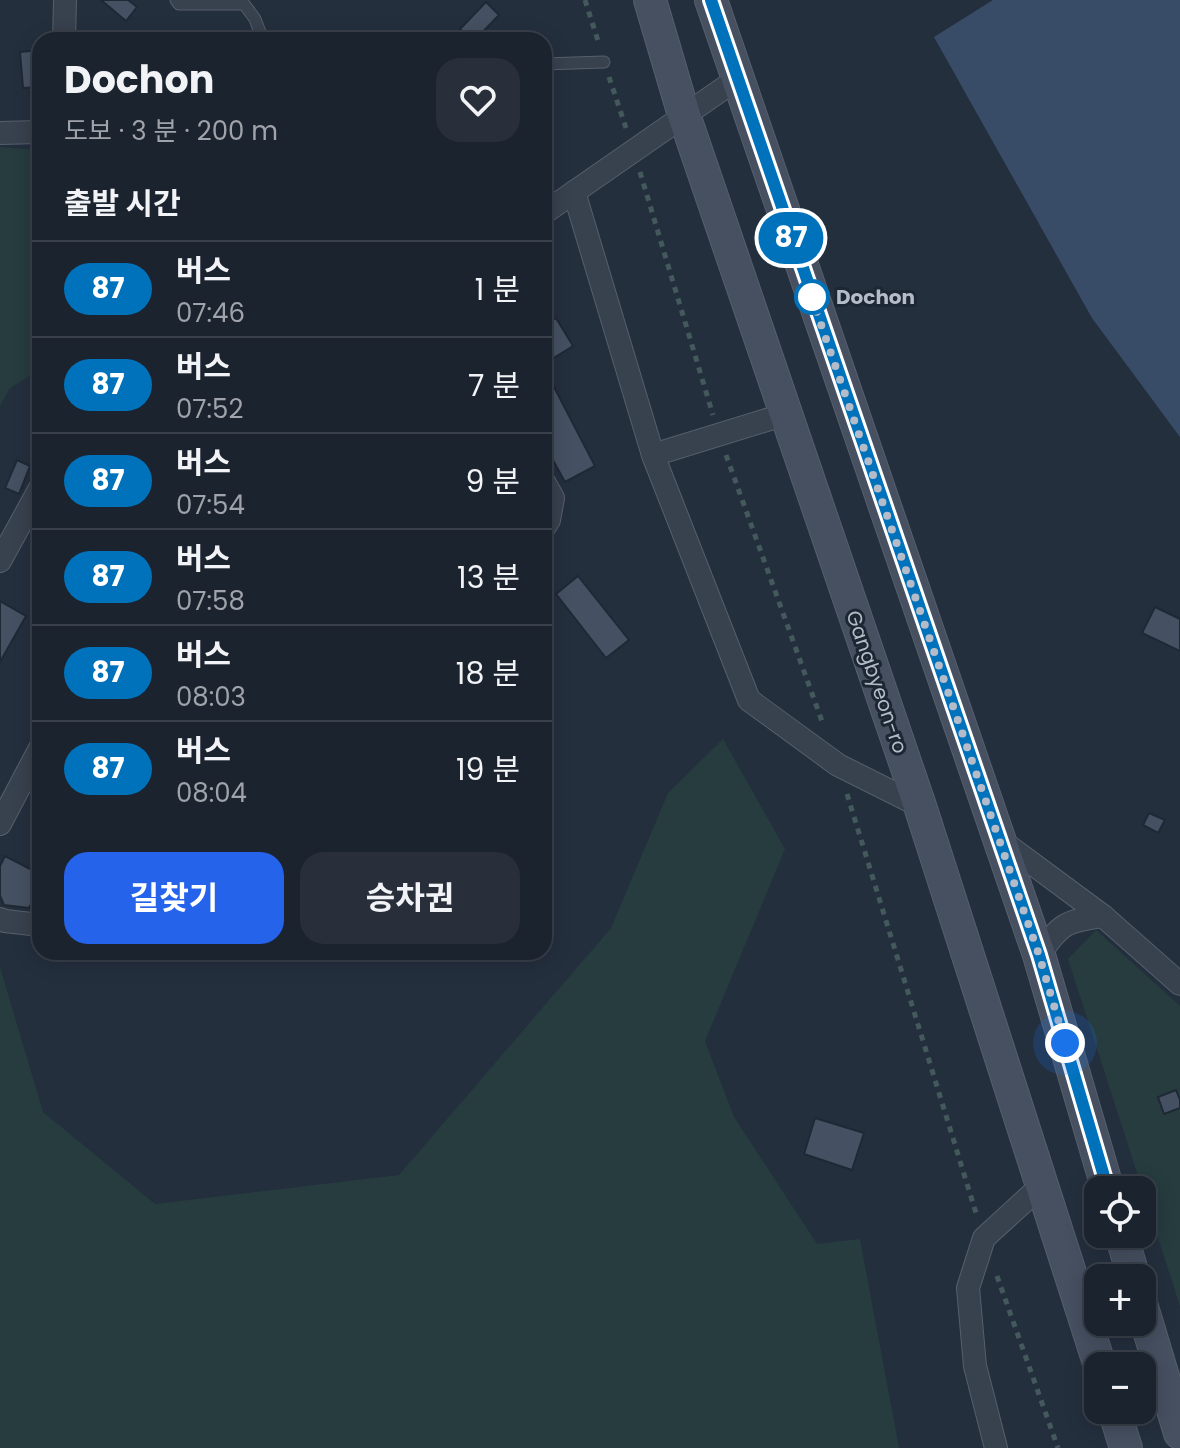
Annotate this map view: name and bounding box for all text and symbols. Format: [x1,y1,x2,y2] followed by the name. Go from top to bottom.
[64,53,214,106] text: Dochon
[436,58,520,142] button: heart
[64,113,278,149] text: 도보 · 3 분 · 200 m
[64,182,181,225] text: 출발 시간
[755,212,827,264] line badge: 87
[774,218,808,257] text: 87
[176,249,231,292] text: 버스
[475,268,520,311] text: 1 분
[91,269,125,308] text: 87
[795,280,829,314] marker: Dochon
[836,283,915,311] place label: Dochon
[176,295,245,331] text: 07:46
[176,345,231,388] text: 버스
[468,364,520,407] text: 7 분
[91,365,125,404] text: 87
[176,391,243,427] text: 07:52
[176,441,231,484] text: 버스
[465,460,520,503] text: 9 분
[91,461,125,500] text: 87
[176,487,245,523] text: 07:54
[176,537,231,580] text: 버스
[457,556,520,599] text: 13 분
[91,557,125,596] text: 87
[176,583,245,619] text: 07:58
[839,607,915,757] street label: Gangbyeon-ro
[176,633,231,676] text: 버스
[456,652,520,695] text: 18 분
[91,653,125,692] text: 87
[176,679,246,715] text: 08:03
[176,729,231,772] text: 버스
[456,748,520,791] text: 19 분
[91,749,125,788] text: 87
[176,775,247,811] text: 08:04
[64,852,284,944] button: 길찾기
[300,852,520,944] button: 승차권
[1045,1023,1085,1063] your location
[1084,1176,1156,1424] map controls
[1084,1176,1156,1248] button: locate
[1084,1264,1156,1336] button: +
[1084,1352,1156,1424] button: −

